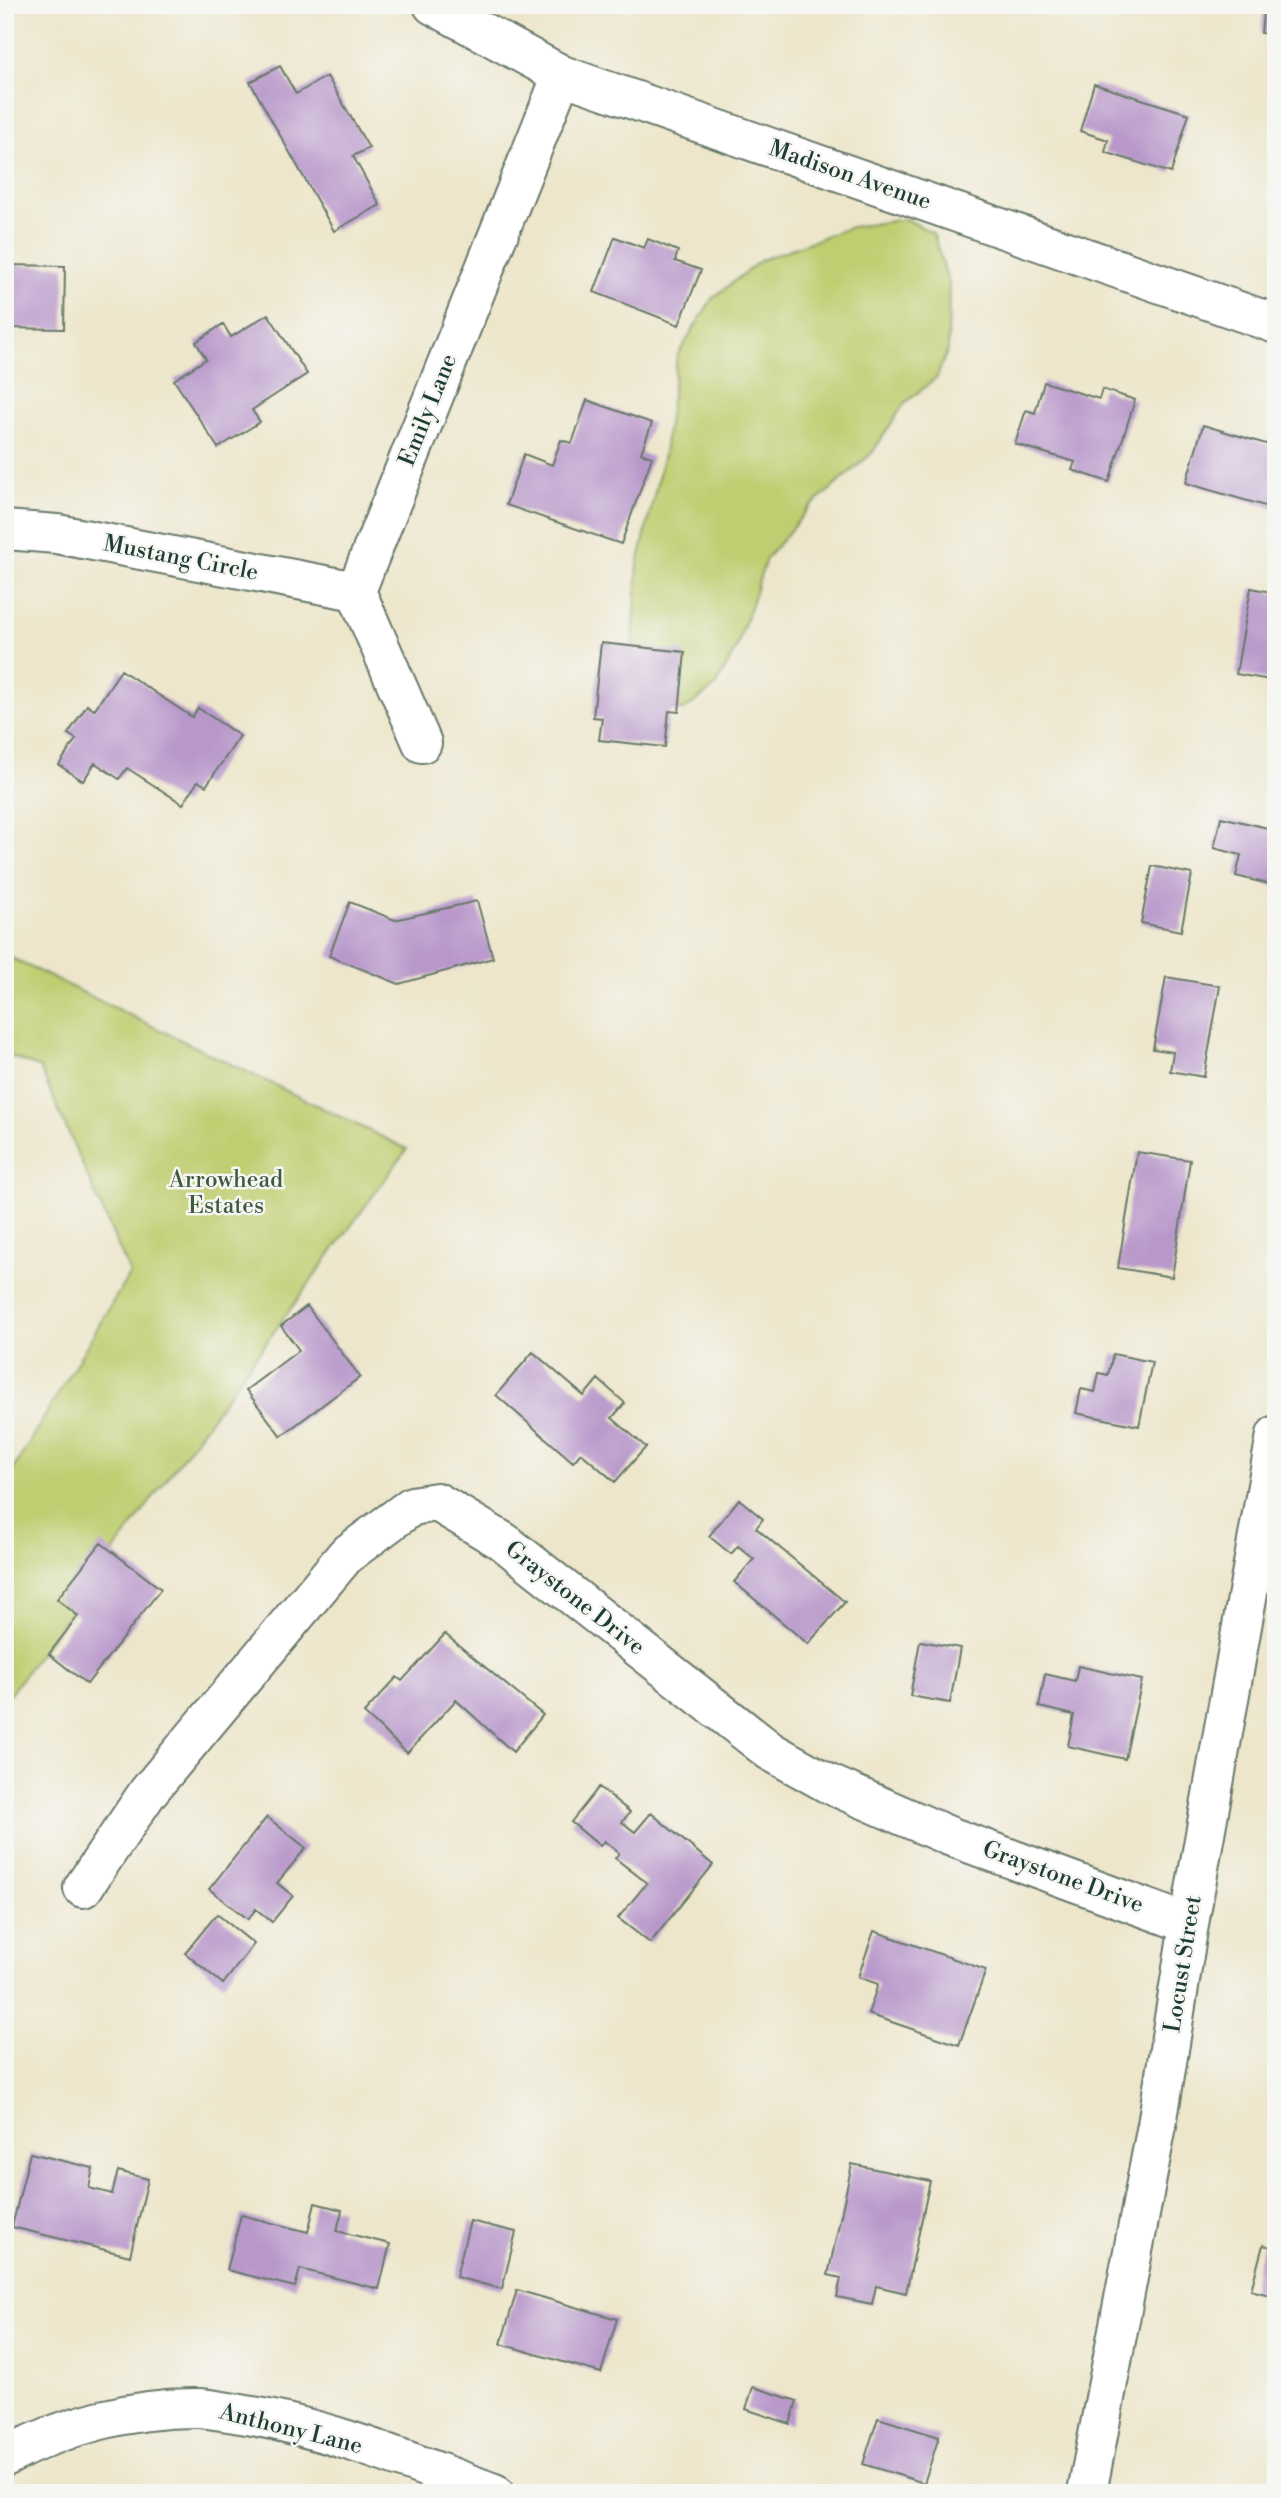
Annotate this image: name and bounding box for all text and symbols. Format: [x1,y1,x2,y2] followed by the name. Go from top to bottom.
[765,134,935,216] street label: Madison Avenue
[393,350,463,470] street label: Emily Lane
[101,529,261,587] street label: Mustang Circle
[168,1166,283,1220] park label: Arrowhead Estates
[500,1535,650,1661] street label: Graystone Drive
[979,1835,1147,1919] street label: Graystone Drive
[1158,1893,1208,2035] street label: Locust Street
[216,2397,365,2460] street label: Anthony Lane

